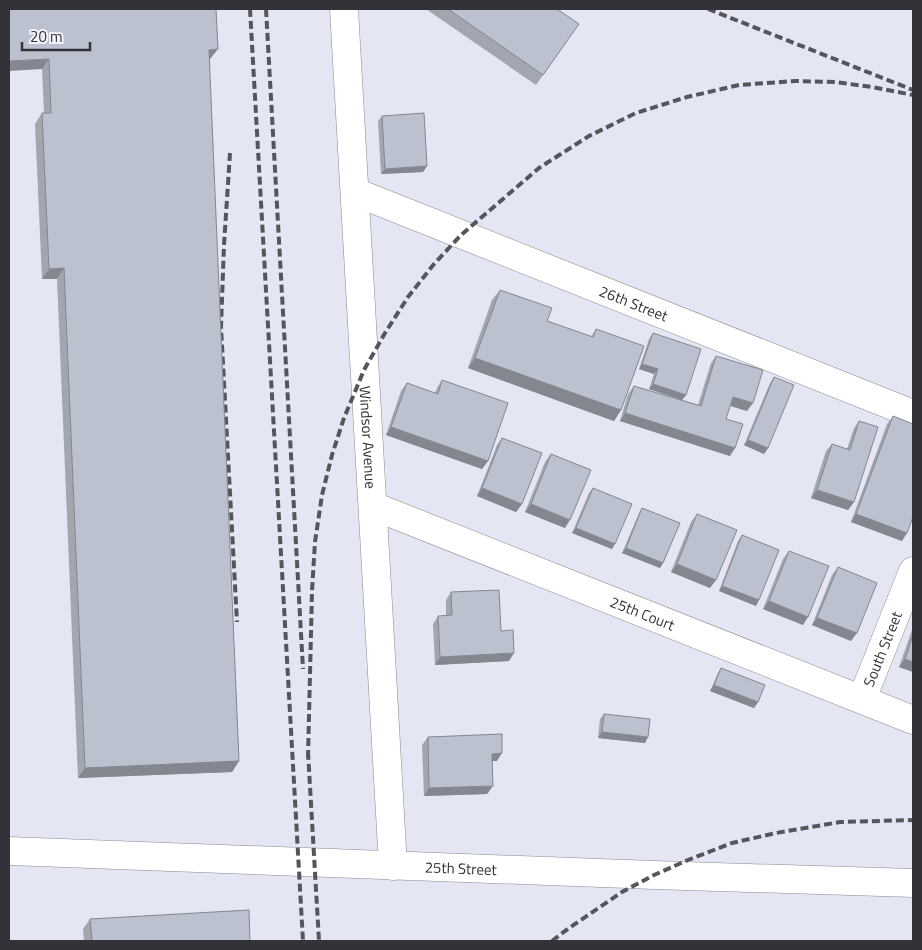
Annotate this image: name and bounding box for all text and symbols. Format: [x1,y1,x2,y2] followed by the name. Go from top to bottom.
[22,20,90,52] scale bar
[30,25,63,48] text: 20 m
[596,279,672,327] street label: 26th Street
[354,385,383,489] street label: Windsor Avenue
[607,590,679,636] street label: 25th Court
[857,607,908,690] street label: South Street
[424,855,498,881] street label: 25th Street

